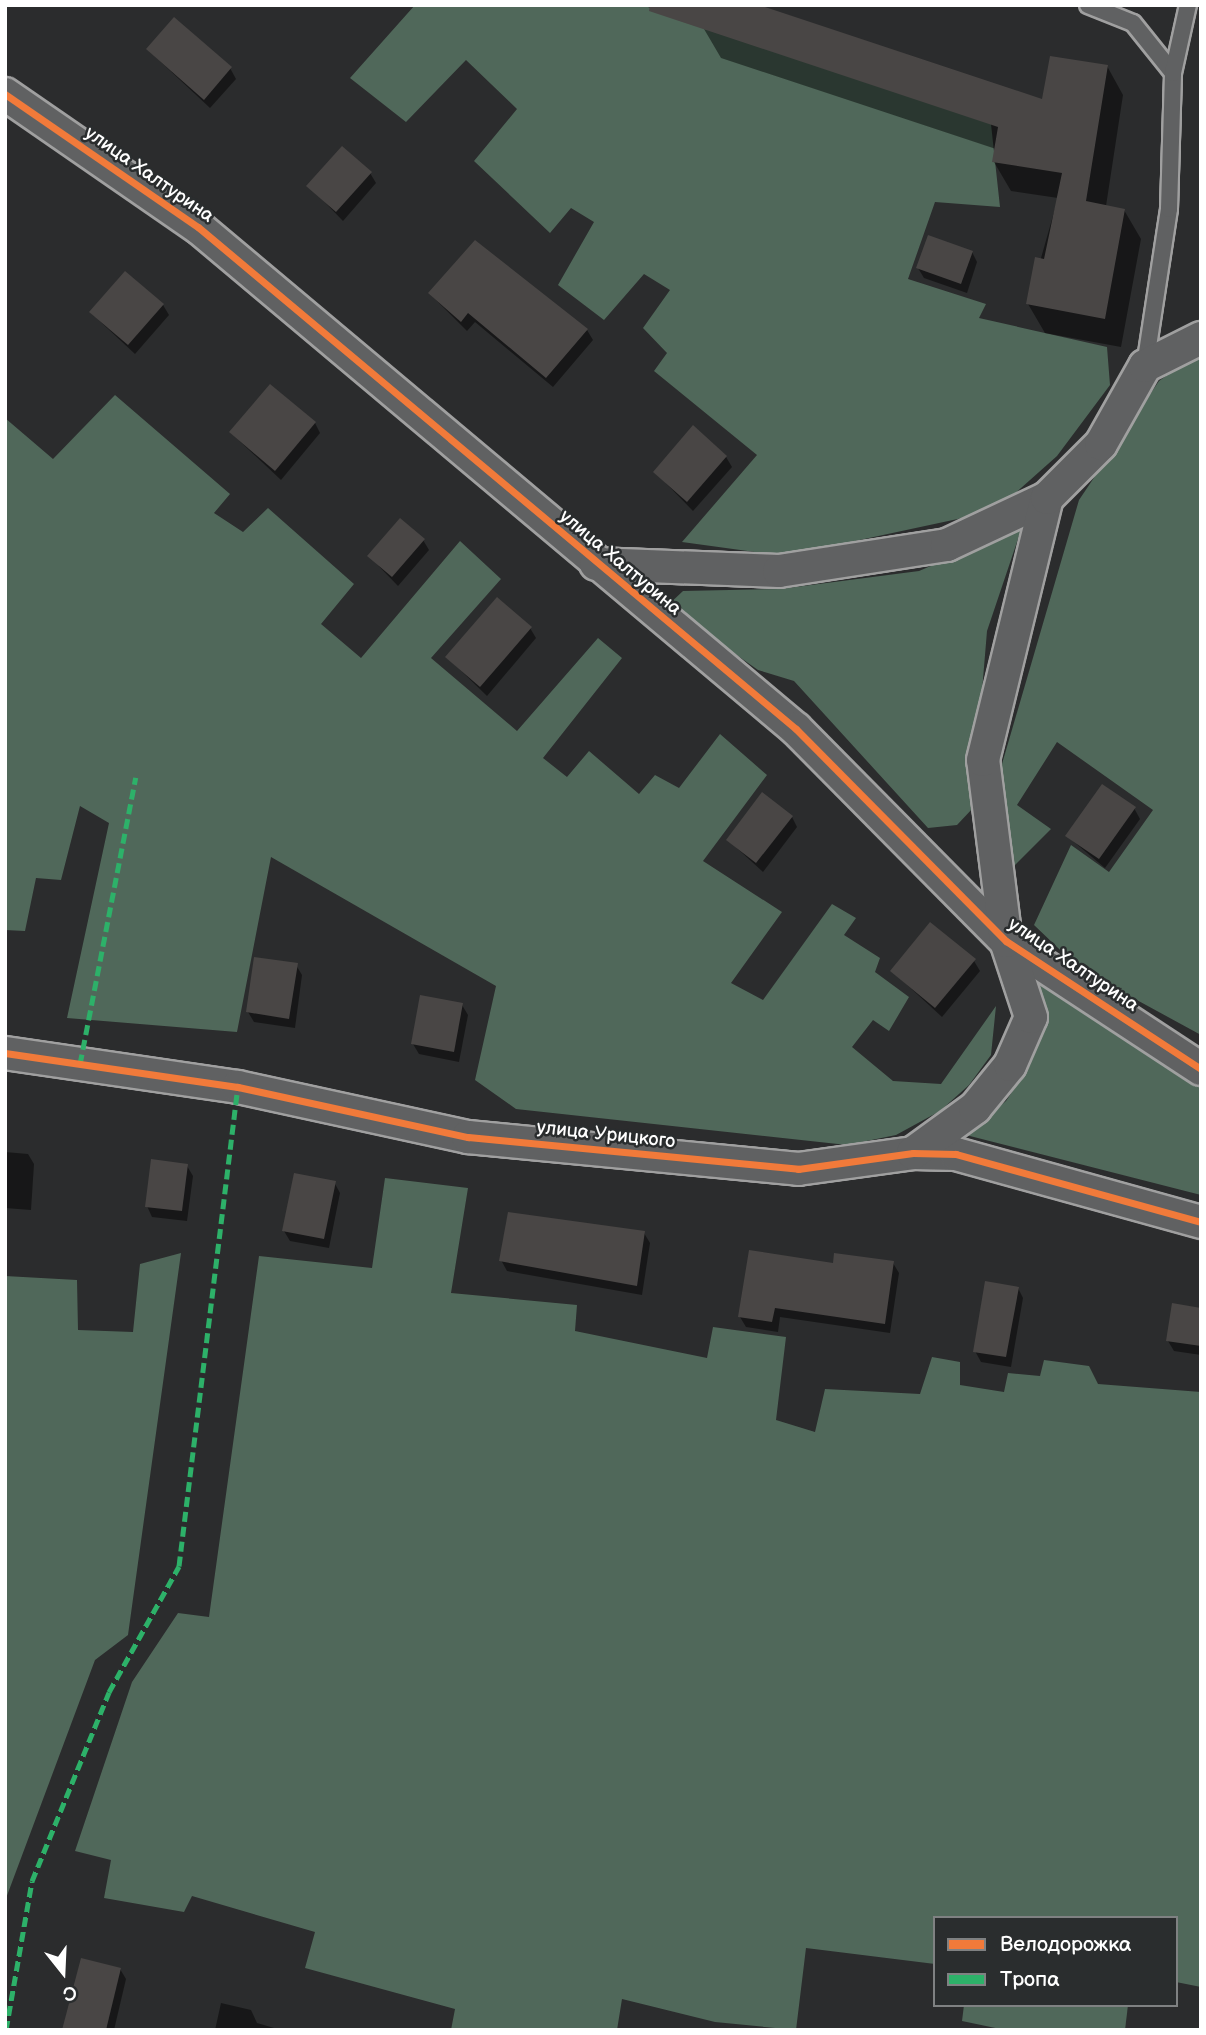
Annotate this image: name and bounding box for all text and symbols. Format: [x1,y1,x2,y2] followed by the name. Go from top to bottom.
[80,122,218,228] street label: улица Халтурина
[554,505,686,621] street label: улица Халтурина
[1004,913,1142,1017] street label: улица Халтурина
[536,1116,676,1154] street label: улица Урицкого
[933,1916,1178,2007] legend
[1000,1932,1131,1957] text: Велодорожка
[28,1937,98,2007] north arrow
[1000,1967,1060,1992] text: Тропа
[60,1979,79,2005] text: С

